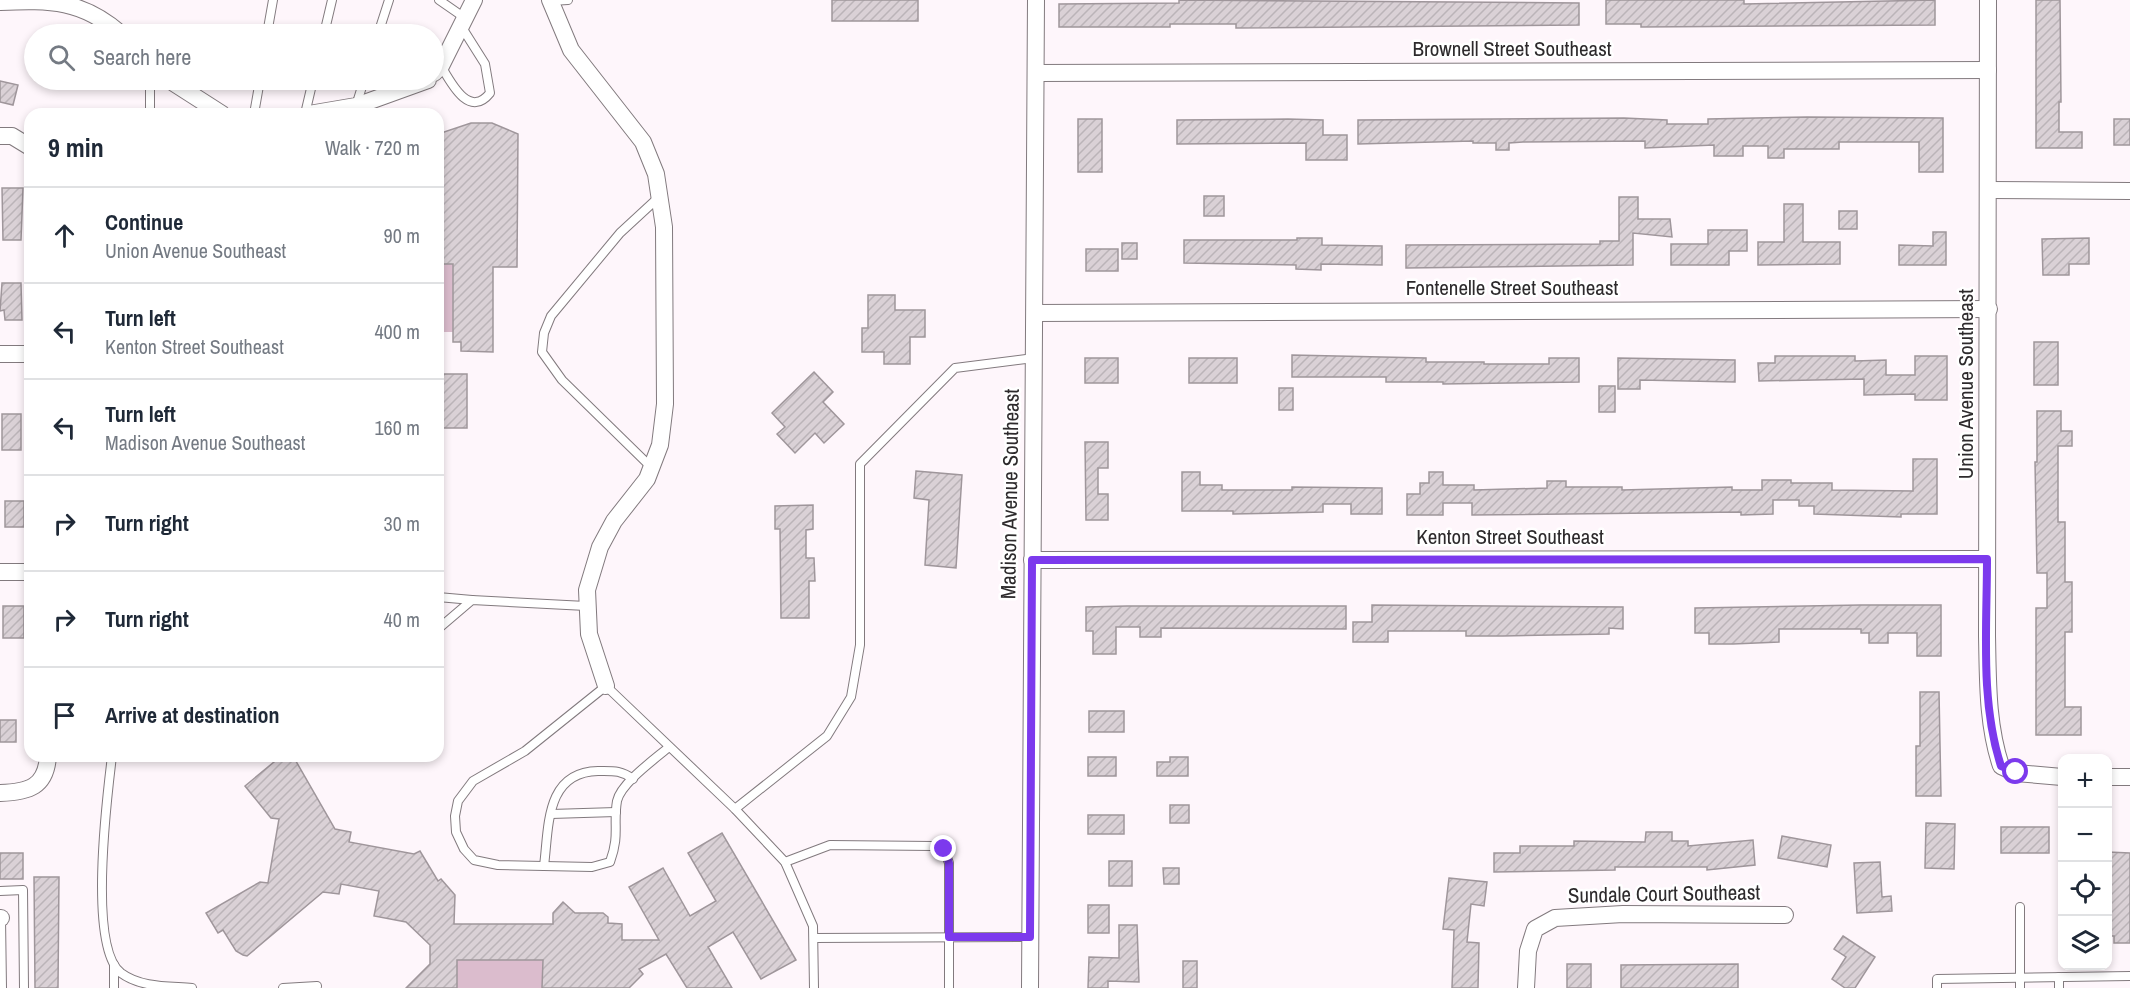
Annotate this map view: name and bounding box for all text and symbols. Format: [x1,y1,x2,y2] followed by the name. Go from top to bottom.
[24,24,444,90] search box
[1412,34,1612,63] street label: Brownell Street Southeast
[45,41,78,74] icon: search
[93,42,191,72] text: Search here
[48,130,104,165] text: 9 min
[325,134,420,161] text: Walk · 720 m
[105,207,183,237] text: Continue
[48,219,81,252] icon: ahead
[384,222,420,249] text: 90 m
[105,237,286,264] text: Union Avenue Southeast
[1406,273,1619,302] street label: Fontenelle Street Southeast
[1951,289,1980,479] street label: Union Avenue Southeast
[105,303,176,333] text: Turn left
[48,315,81,348] icon: left
[374,318,420,345] text: 400 m
[105,333,284,360] text: Kenton Street Southeast
[993,388,1026,599] street label: Madison Avenue Southeast
[105,399,176,429] text: Turn left
[48,411,81,444] icon: left
[374,414,420,441] text: 160 m
[105,429,305,456] text: Madison Avenue Southeast
[48,507,81,540] icon: right
[105,508,189,538] text: Turn right
[384,510,420,537] text: 30 m
[1416,522,1604,551] street label: Kenton Street Southeast
[48,603,81,636] icon: right
[105,604,189,634] text: Turn right
[384,606,420,633] text: 40 m
[48,699,81,732] icon: arrive
[105,700,279,730] text: Arrive at destination
[2058,754,2112,970] map controls
[2058,754,2112,808] button: +
[2002,758,2028,784] route start
[2058,808,2112,862] button: −
[930,835,956,861] route end
[2058,862,2112,916] button: locate
[1568,877,1761,910] street label: Sundale Court Southeast
[2058,916,2112,970] button: layers

